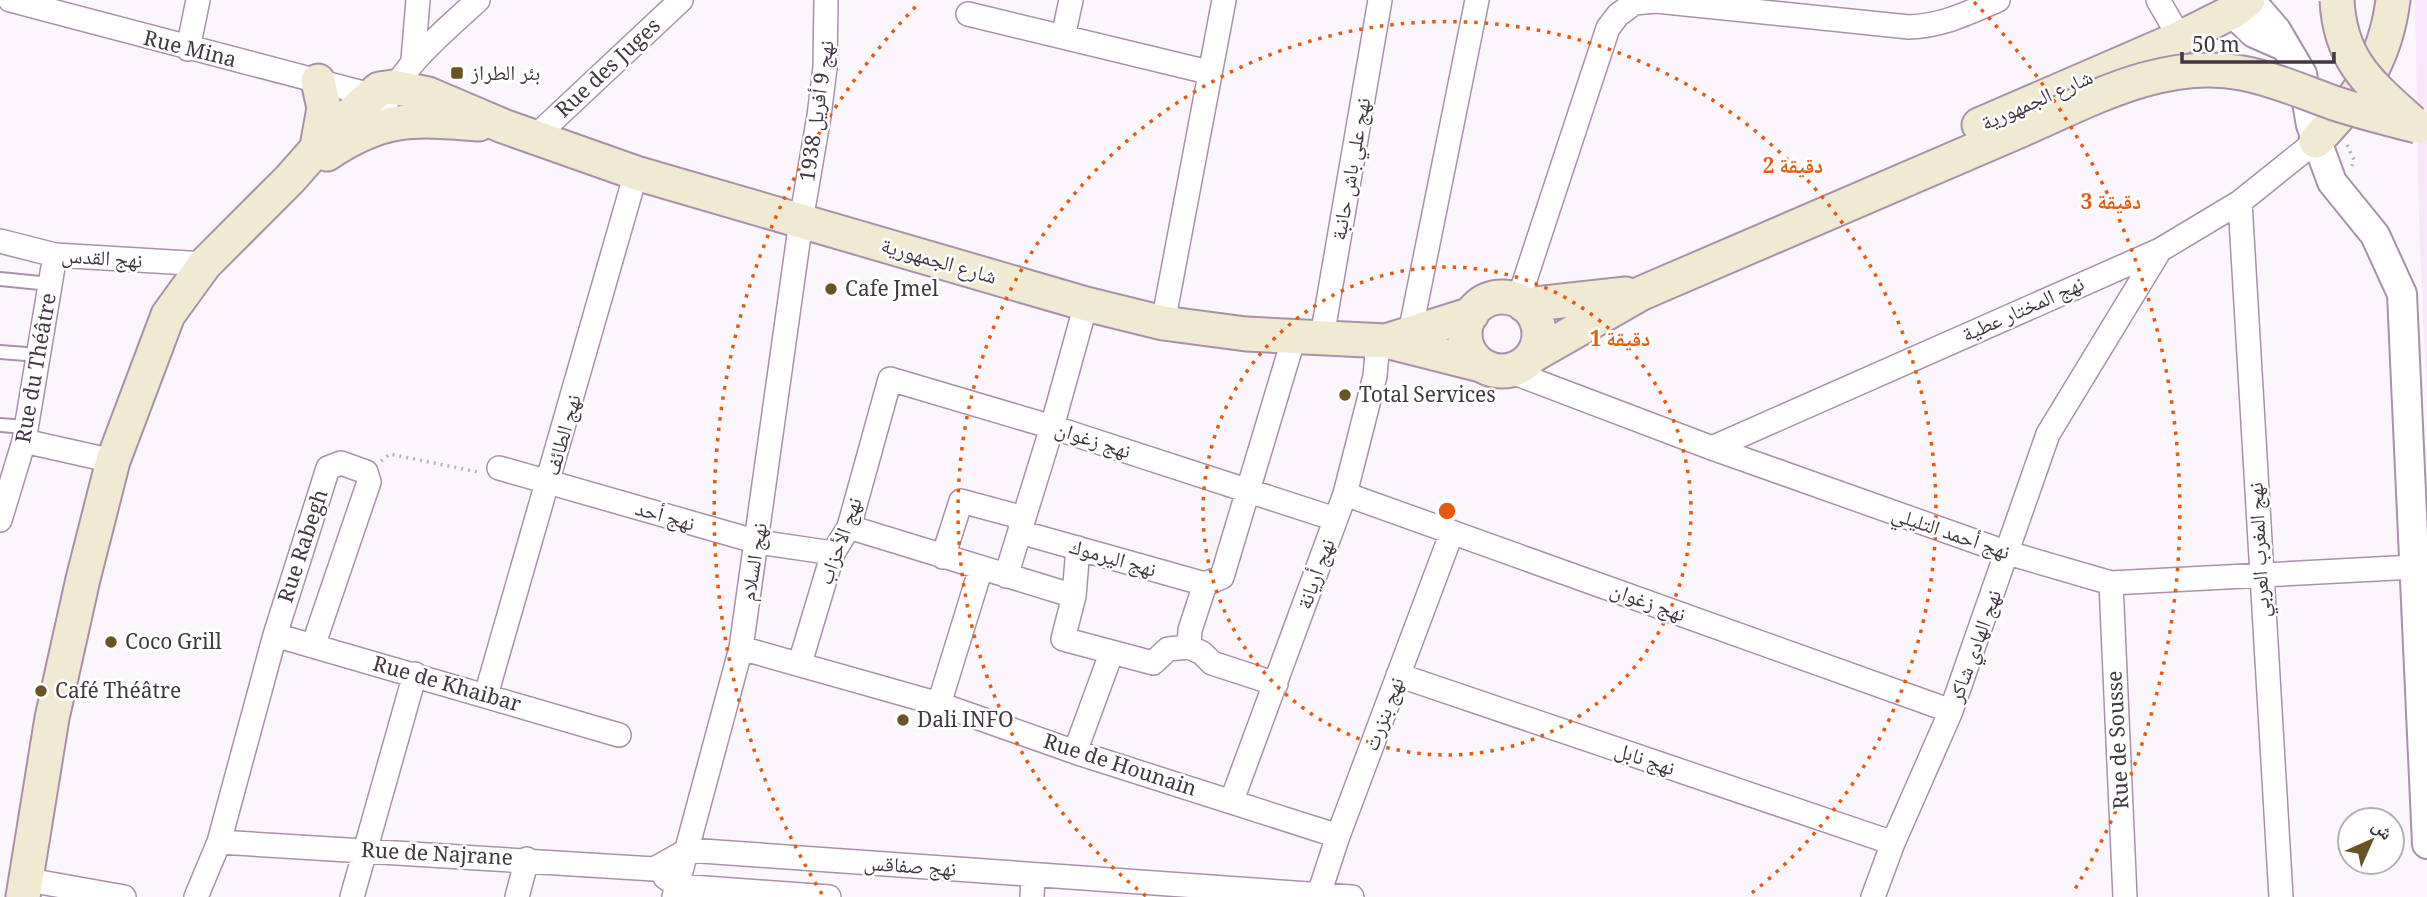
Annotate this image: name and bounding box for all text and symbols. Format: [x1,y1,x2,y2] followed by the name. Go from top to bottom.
[549,11,671,128] street label: Rue des Juges
[2182,21,2334,65] scale bar
[139,23,240,80] street label: Rue Mina
[2192,30,2240,65] text: 50 m
[792,38,847,184] street label: نهج 9 أفريل 1938
[470,58,540,93] place label: بئر الطراز
[1976,62,2100,143] street label: شارع الجمهورية
[449,65,465,81] marker: بئر الطراز
[1324,95,1383,244] street label: نهج علي باش حانبة
[1763,151,1823,186] text: 2 دقيقة
[2081,187,2141,222] text: 3 دقيقة
[876,230,1000,297] street label: شارع الجمهورية
[60,240,144,281] street label: نهج القدس
[1957,269,2091,354] street label: نهج المختار عطية
[845,274,939,309] place label: Cafe Jmel
[823,281,839,297] marker: Cafe Jmel
[8,291,69,446] street label: Rue du Théâtre
[1590,324,1650,359] text: 1 دقيقة
[1359,380,1496,415] place label: Total Services
[1337,387,1353,403] marker: Total Services
[537,391,594,481] street label: نهج الطائف
[1050,414,1135,471] street label: نهج زغوان
[2240,481,2283,618] street label: نهج المغرب العربي
[271,486,340,608] street label: Rue Rabegh
[630,493,698,544] street label: نهج أحد
[810,493,874,591] street label: نهج الأحزاب
[1435,499,1459,523] centre of rings
[1886,499,2014,572] street label: نهج أحمد التليلي
[733,521,780,604] street label: نهج السلام
[1065,531,1160,589] street label: نهج اليرموك
[1289,534,1347,615] street label: نهج أريانة
[1604,575,1690,634] street label: نهج زغوان
[1940,586,2014,709] street label: نهج الهادي شاكر
[125,627,222,662] place label: Coco Grill
[103,634,119,650] marker: Coco Grill
[368,649,525,724] street label: Rue de Khaibar
[2099,670,2142,810] street label: Rue de Sousse
[1356,673,1416,757] street label: نهج بنزرت
[55,676,181,711] place label: Café Théâtre
[33,683,49,699] marker: Café Théâtre
[917,705,1014,740] place label: Dali INFO
[895,712,911,728] marker: Dali INFO
[1038,726,1200,809] street label: Rue de Hounain
[1609,735,1679,788] street label: نهج نابل
[2336,806,2406,876] north arrow
[2362,813,2399,850] text: ش
[360,835,514,878] street label: Rue de Najrane
[862,848,957,889] street label: نهج صفاقس

